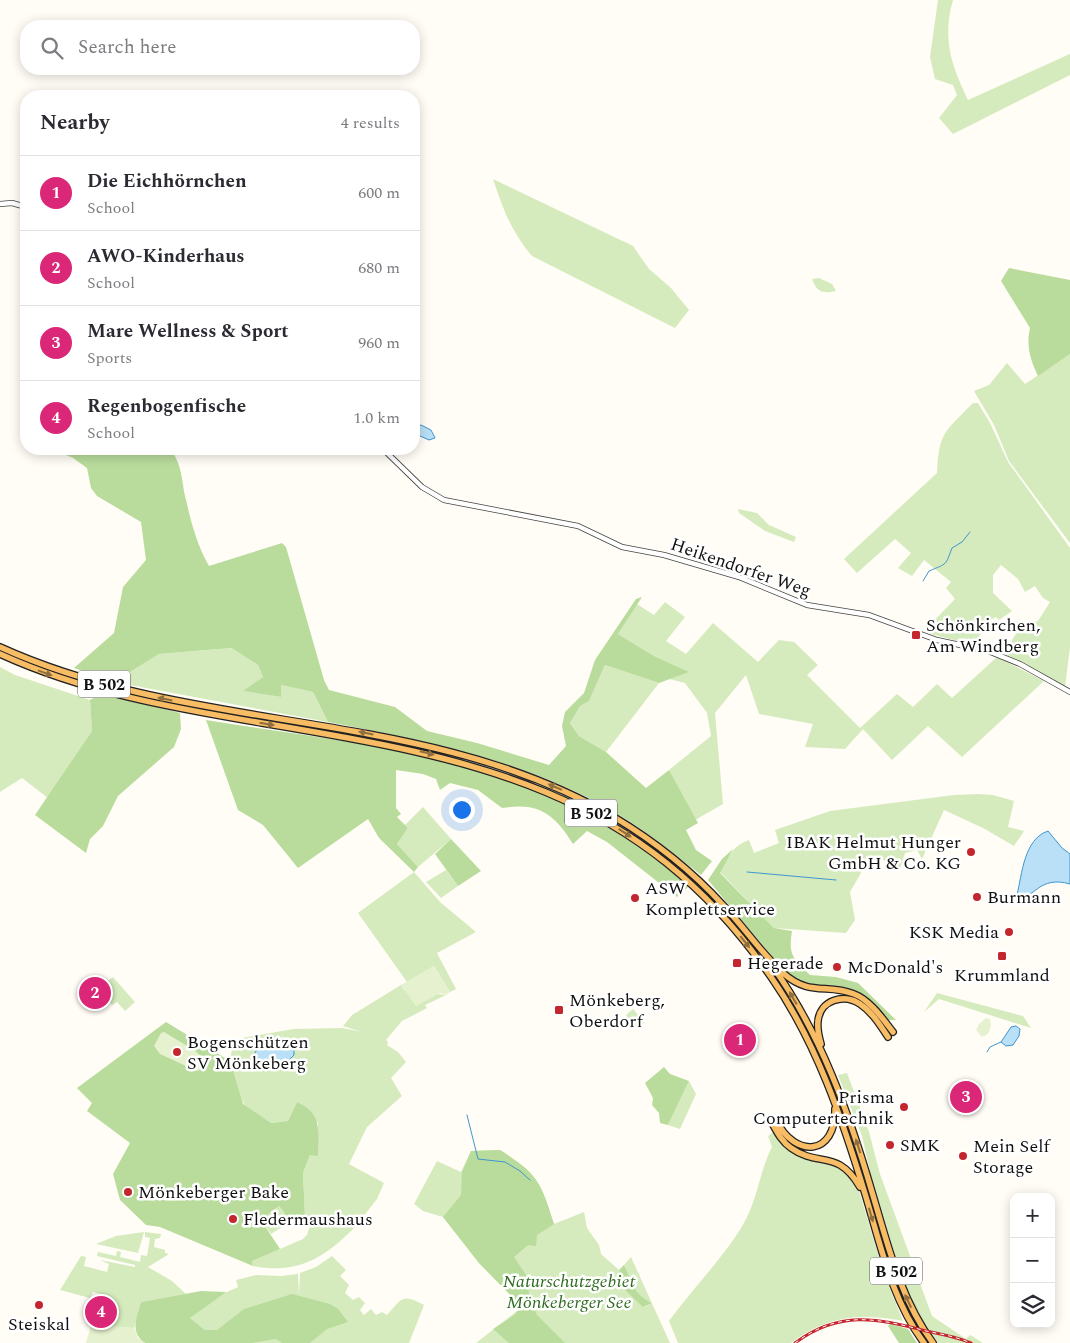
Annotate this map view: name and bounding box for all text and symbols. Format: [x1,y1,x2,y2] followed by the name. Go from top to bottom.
[20,20,420,75] search box
[78,33,177,62] text: Search here
[38,34,66,62] icon: search
[40,107,110,139] text: Nearby
[341,111,400,135] text: 4 results
[87,167,247,196] text: Die Eichhörnchen
[52,181,60,205] text: 1
[358,181,400,205] text: 600 m
[87,196,135,220] text: School
[87,242,245,271] text: AWO-Kinderhaus
[52,256,60,280] text: 2
[358,256,400,280] text: 680 m
[87,271,135,295] text: School
[87,317,289,346] text: Mare Wellness & Sport
[52,331,60,355] text: 3
[358,331,400,355] text: 960 m
[87,346,132,370] text: Sports
[87,392,246,421] text: Regenbogenfische
[52,406,60,430] text: 4
[353,406,400,430] text: 1.0 km
[87,421,135,445] text: School
[667,531,815,604] street label: Heikendorfer Weg
[926,612,1040,660] place label: Schönkirchen, Am Windberg
[910,629,922,641] marker: Schönkirchen, Am Windberg
[38,669,52,677] one-way arrow
[78,671,130,698] road number: B 502
[157,694,173,702] one-way arrow
[260,720,276,728] one-way arrow
[358,729,373,737] one-way arrow
[420,749,435,757] one-way arrow
[547,783,562,791] one-way arrow
[449,797,475,823] your location
[565,800,617,826] road number: B 502
[619,829,632,838] one-way arrow
[786,829,961,877] place label: IBAK Helmut Hunger GmbH & Co. KG
[965,846,977,858] marker: IBAK Helmut Hunger GmbH & Co. KG
[645,875,775,923] place label: ASW Komplettservice
[987,884,1061,911] place label: Burmann
[971,891,983,903] marker: Burmann
[629,892,641,904] marker: ASW Komplettservice
[909,919,999,946] place label: KSK Media
[1003,926,1015,938] marker: KSK Media
[740,935,751,948] one-way arrow
[747,950,824,977] place label: Hegerade
[996,950,1008,962] marker: Krummland
[847,954,943,981] place label: McDonald's
[731,957,743,969] marker: Hegerade
[831,961,843,973] marker: McDonald's
[954,962,1050,989] place label: Krummland
[79,974,111,1012] pin: 2
[569,987,665,1035] place label: Mönkeberg, Oberdorf
[789,991,798,1004] one-way arrow
[553,1004,565,1016] marker: Mönkeberg, Oberdorf
[724,1021,756,1059] pin: 1
[187,1029,309,1077] place label: Bogenschützen SV Mönkeberg
[171,1046,183,1058] marker: Bogenschützen SV Mönkeberg
[950,1078,982,1116] pin: 3
[753,1084,894,1132] place label: Prisma Computertechnik
[898,1101,910,1113] marker: Prisma Computertechnik
[900,1132,940,1159] place label: SMK
[973,1133,1052,1181] place label: Mein Self Storage
[854,1139,862,1154] one-way arrow
[884,1139,896,1151] marker: SMK
[957,1150,969,1162] marker: Mein Self Storage
[138,1179,289,1206] place label: Mönkeberger Bake
[122,1186,134,1198] marker: Mönkeberger Bake
[1010,1193,1055,1328] map controls
[1010,1193,1055,1238] button: +
[243,1206,373,1233] place label: Fledermaushaus
[868,1207,876,1222] one-way arrow
[227,1213,239,1225] marker: Fledermaushaus
[1010,1238,1055,1283] button: −
[870,1258,922,1284] road number: B 502
[503,1268,636,1316] park label: Naturschutzgebiet Mönkeberger See
[1010,1283,1055,1328] button: layers
[85,1293,117,1331] pin: 4
[904,1294,912,1309] one-way arrow
[33,1299,45,1311] marker: Steiskal
[8,1311,70,1338] place label: Steiskal

